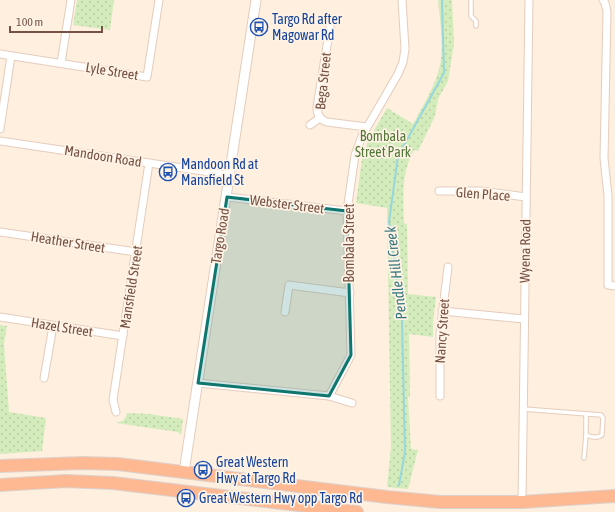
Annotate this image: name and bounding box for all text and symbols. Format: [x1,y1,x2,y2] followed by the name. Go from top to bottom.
[10,8,102,34] scale bar
[272,11,343,43] place label: Targo Rd after Magowar Rd
[16,15,43,29] text: 100 m
[249,17,269,37] bus stop icon: Targo Rd after Magowar Rd
[312,51,334,111] street label: Bega Street
[84,59,140,83] street label: Lyle Street
[355,128,411,160] park label: Bombala Street Park
[63,142,143,170] street label: Mandoon Road
[181,156,258,188] place label: Mandoon Rd at Mansfield St
[158,162,178,182] bus stop icon: Mandoon Rd at Mansfield St
[455,184,511,204] street label: Glen Place
[249,192,325,216] street label: Webster Street
[341,203,357,283] street label: Bombala Street
[208,207,232,265] street label: Targo Road
[516,219,534,283] street label: Wyena Road
[381,225,410,321] water label: Pendle Hill Creek
[30,228,106,256] street label: Heather Street
[117,244,145,330] street label: Mansfield Street
[432,298,452,364] street label: Nancy Street
[30,314,94,340] street label: Hazel Street
[216,454,296,486] place label: Great Western Hwy at Targo Rd
[193,460,213,480] bus stop icon: Great Western Hwy at Targo Rd
[176,488,196,508] bus stop icon: Great Western Hwy opp Targo Rd
[199,490,363,506] place label: Great Western Hwy opp Targo Rd

